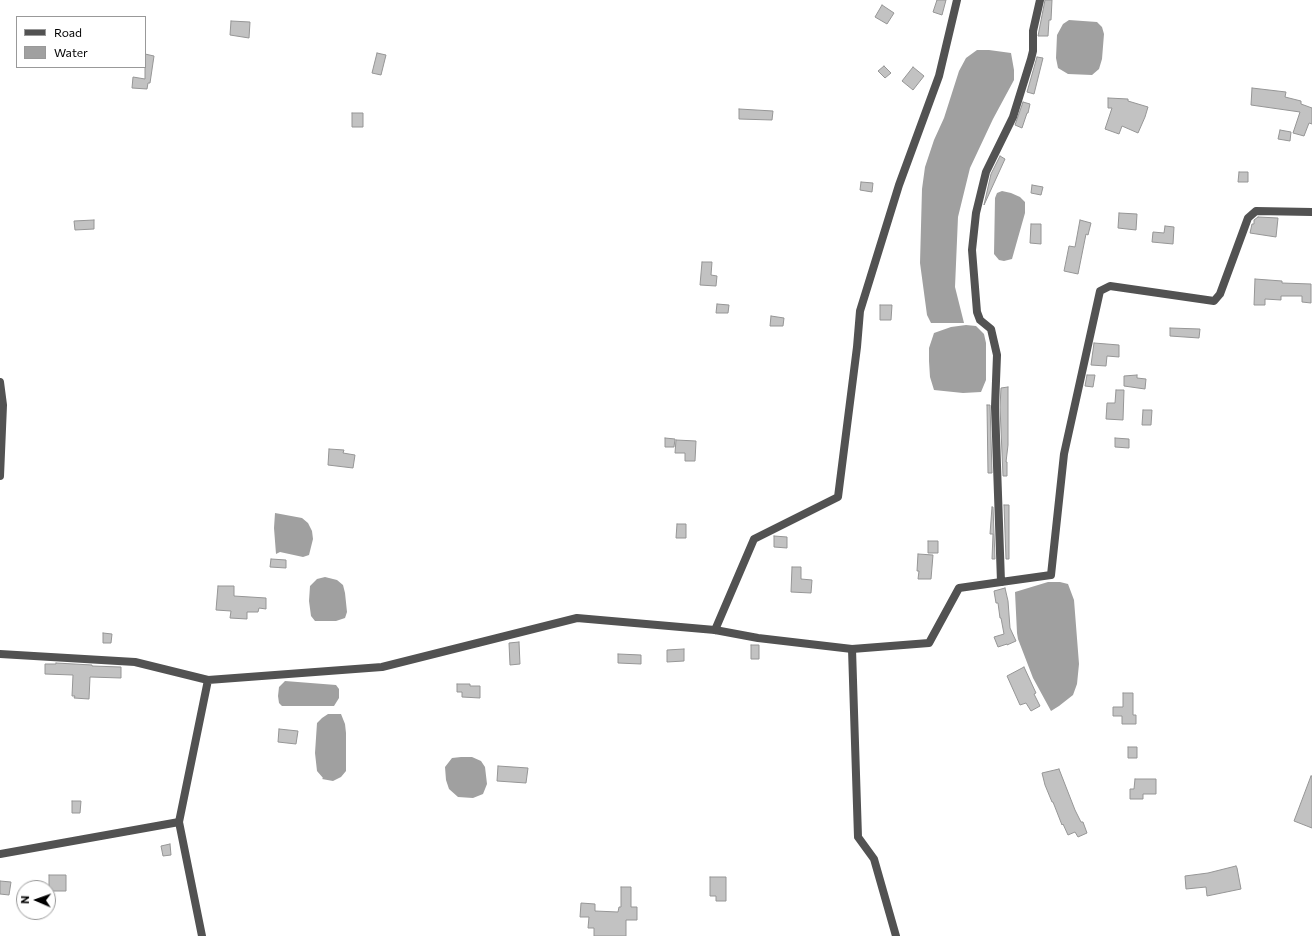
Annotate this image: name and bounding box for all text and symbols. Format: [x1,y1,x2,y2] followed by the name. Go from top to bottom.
[16,16,146,68] legend
[54,25,82,39] text: Road
[54,45,88,59] text: Water
[16,880,56,920] north arrow
[18,895,31,904] text: N

